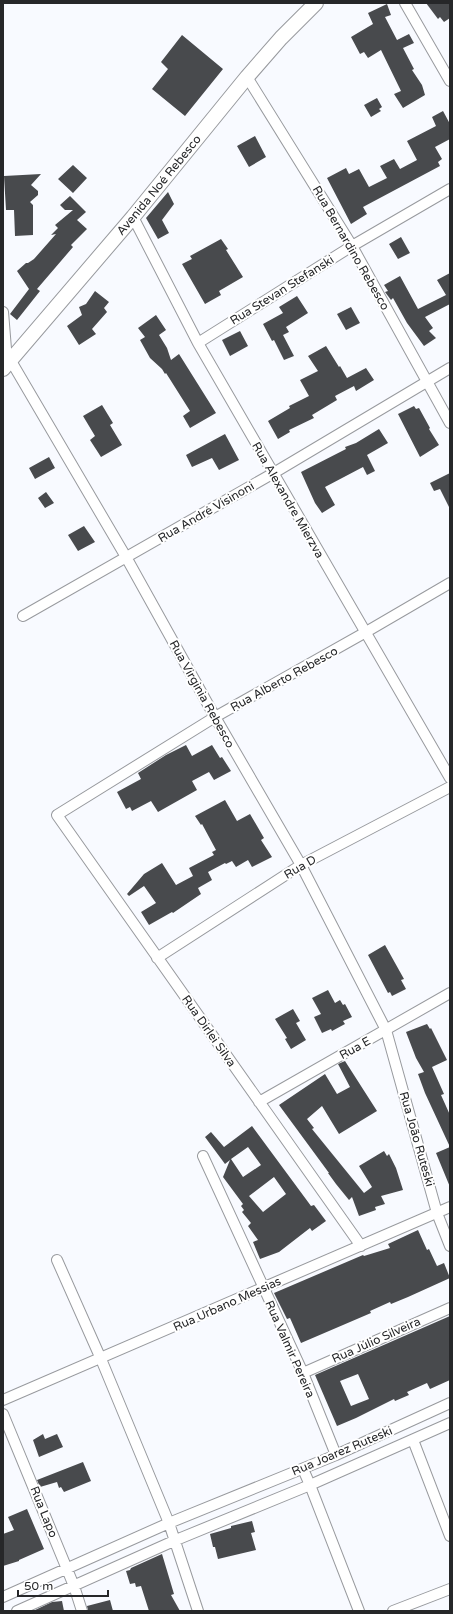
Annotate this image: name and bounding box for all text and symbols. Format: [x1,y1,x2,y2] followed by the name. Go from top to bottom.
[114,132,204,238] street label: Avenida Noé Rebesco
[310,183,392,313] street label: Rua Bernardino Rebesco
[228,252,336,328] street label: Rua Stevan Stefanski
[249,440,327,560] street label: Rua Alexandre Mierzva
[155,479,257,545] street label: Rua André Visinoni
[167,638,237,750] street label: Rua Virginia Rebesco
[228,644,340,714] street label: Rua Alberto Rebesco
[281,852,319,882] street label: Rua D
[179,992,239,1070] street label: Rua Dirlei Silva
[337,1034,373,1062] street label: Rua E
[397,1090,437,1188] street label: Rua João Ruteski
[171,1274,283,1334] street label: Rua Urbano Messias
[262,1298,318,1400] street label: Rua Valmir Pereira
[329,1314,423,1366] street label: Rua Júlio Silveira
[290,1423,394,1479] street label: Rua Joarez Ruteski
[27,1484,61,1540] street label: Rua Lapo
[18,1572,108,1598] scale bar
[24,1579,53,1593] text: 50 m

